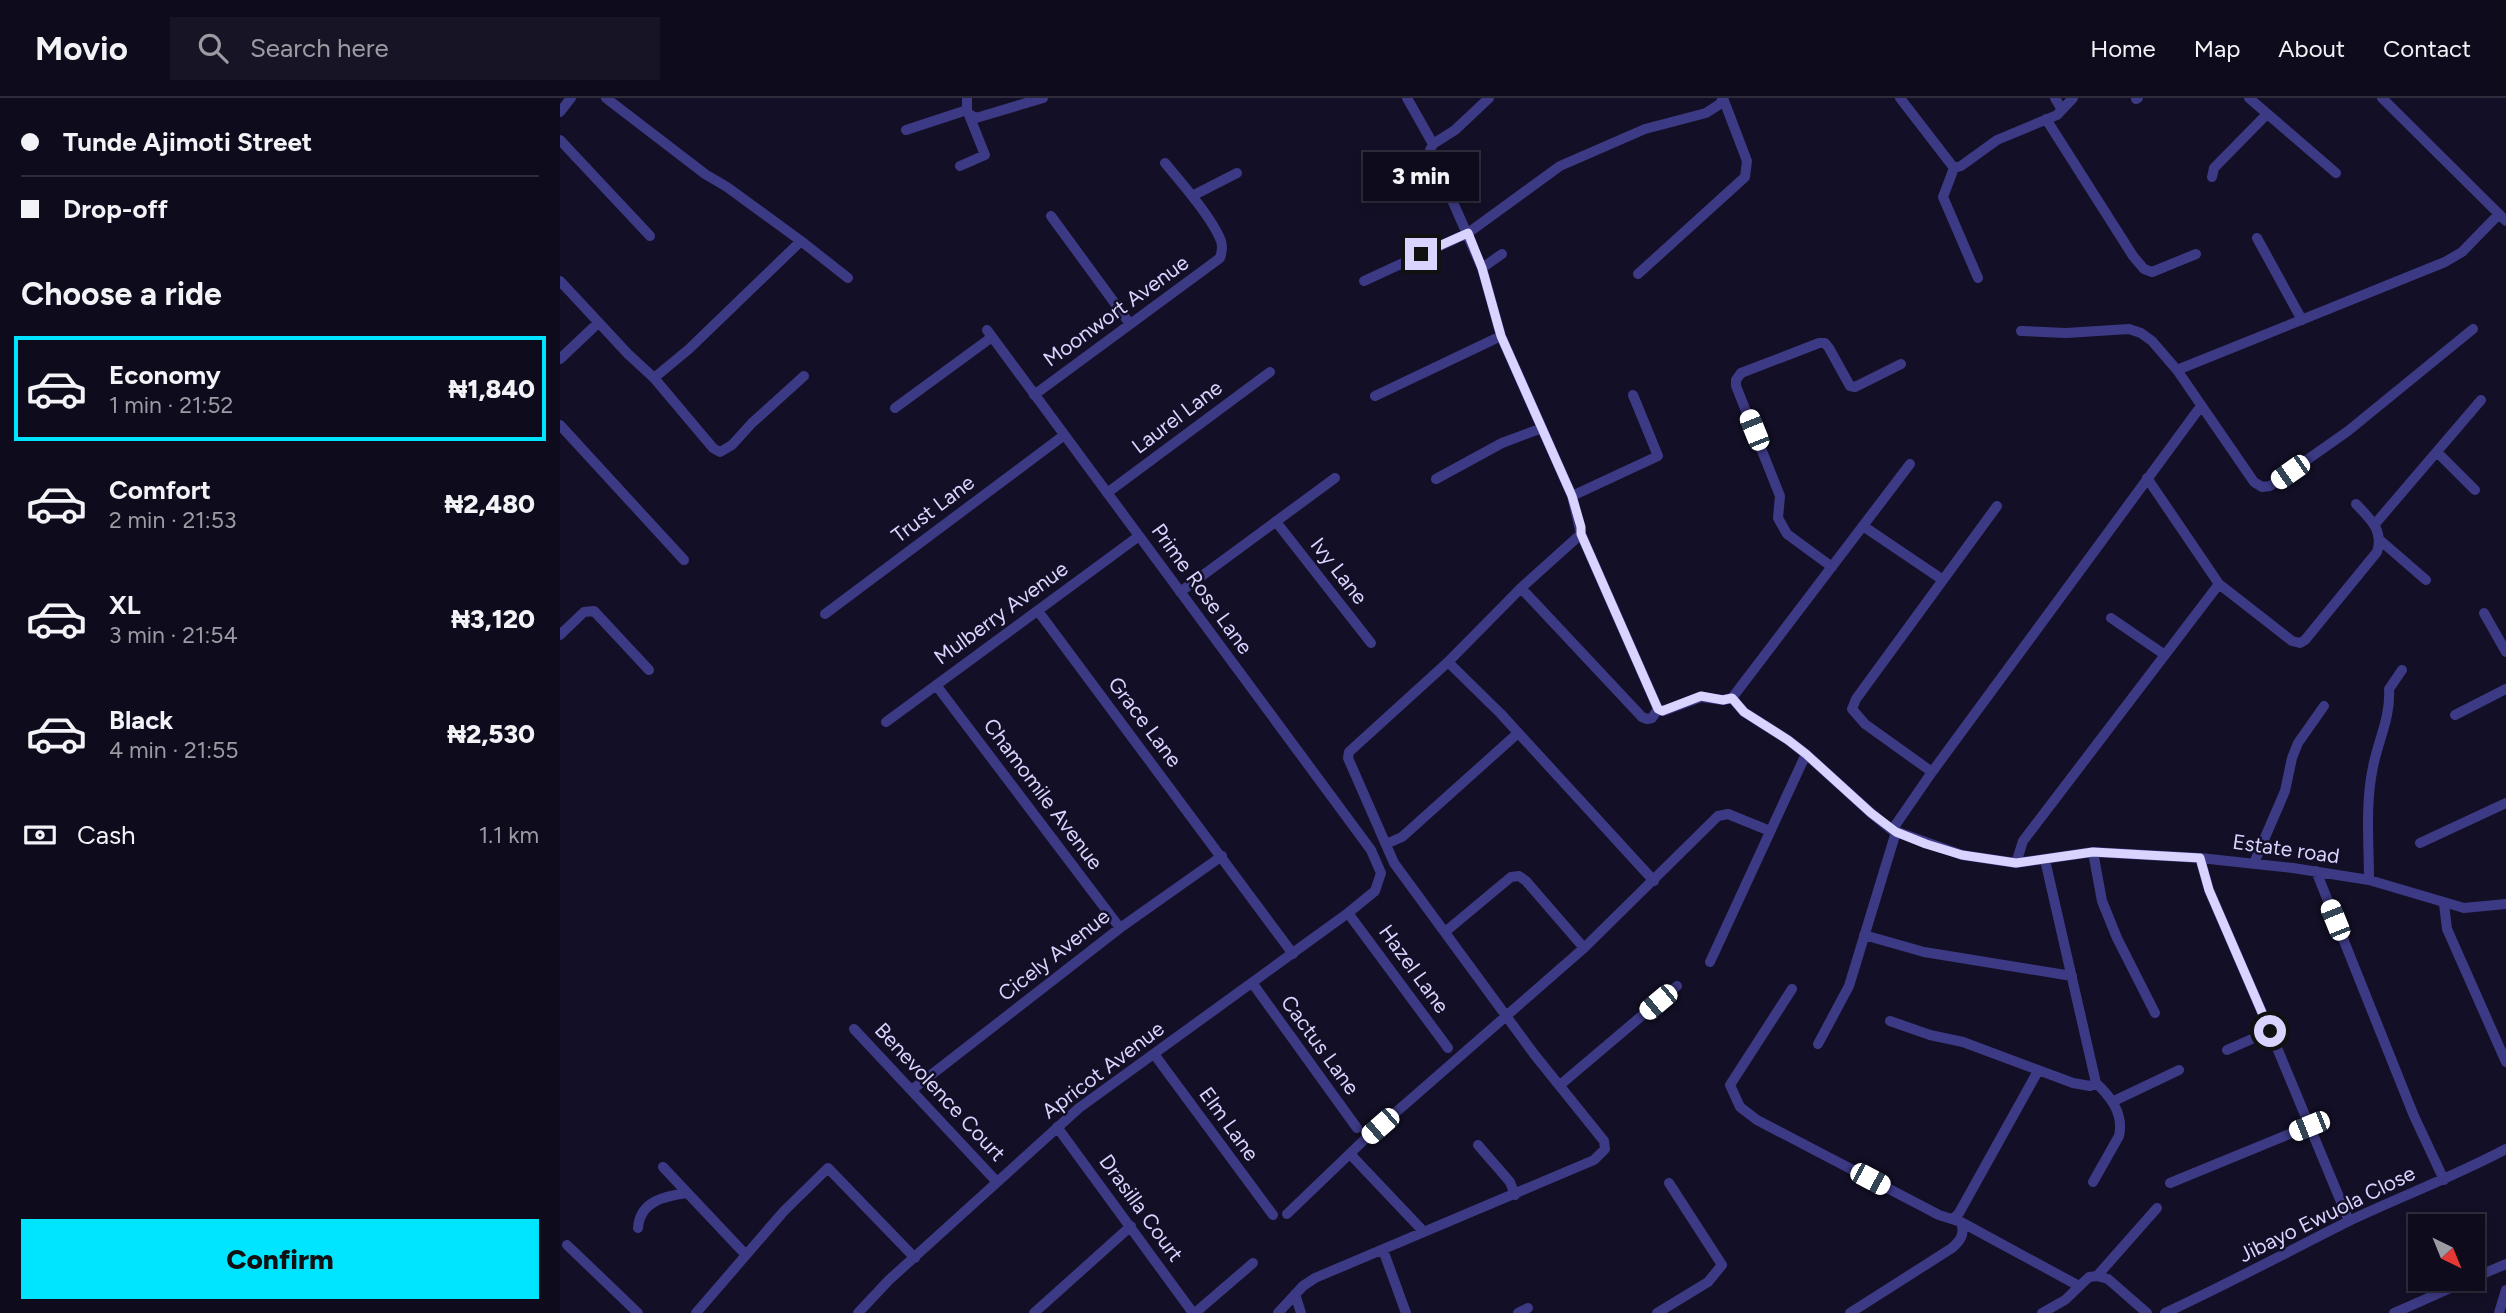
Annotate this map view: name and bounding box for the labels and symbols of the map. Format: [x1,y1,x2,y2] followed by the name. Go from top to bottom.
[1363,152,1479,202] callout: 3 min
[1405,238,1437,270] route end
[1038,250,1193,372] street label: Moonwort Avenue
[1127,375,1227,459] street label: Laurel Lane
[1737,407,1772,453] car
[2267,451,2314,493] car
[886,469,979,548] street label: Trust Lane
[1147,519,1258,659] street label: Prime Rose Lane
[1306,532,1373,609] street label: Ivy Lane
[929,556,1073,670] street label: Mulberry Avenue
[1103,672,1187,772] street label: Grace Lane
[978,713,1108,874] street label: Chamomile Avenue
[2231,829,2341,868] street label: Estate road
[2318,897,2353,943] car
[993,903,1114,1006] street label: Cicely Avenue
[1374,920,1455,1018] street label: Hazel Lane
[1636,980,1681,1024] car
[1276,990,1365,1099] street label: Cactus Lane
[2254,1015,2286,1047] route start
[1037,1016,1169,1124] street label: Apricot Avenue
[870,1017,1011,1166] street label: Benevolence Court
[1194,1082,1264,1165] street label: Elm Lane
[1358,1104,1403,1148] car
[2286,1108,2333,1144] car
[1094,1149,1189,1266] street label: Drasilla Court
[1847,1160,1894,1198] car
[2234,1160,2419,1267] street label: Jibayo Ewuola Close
[2408,1214,2485,1292] north arrow

